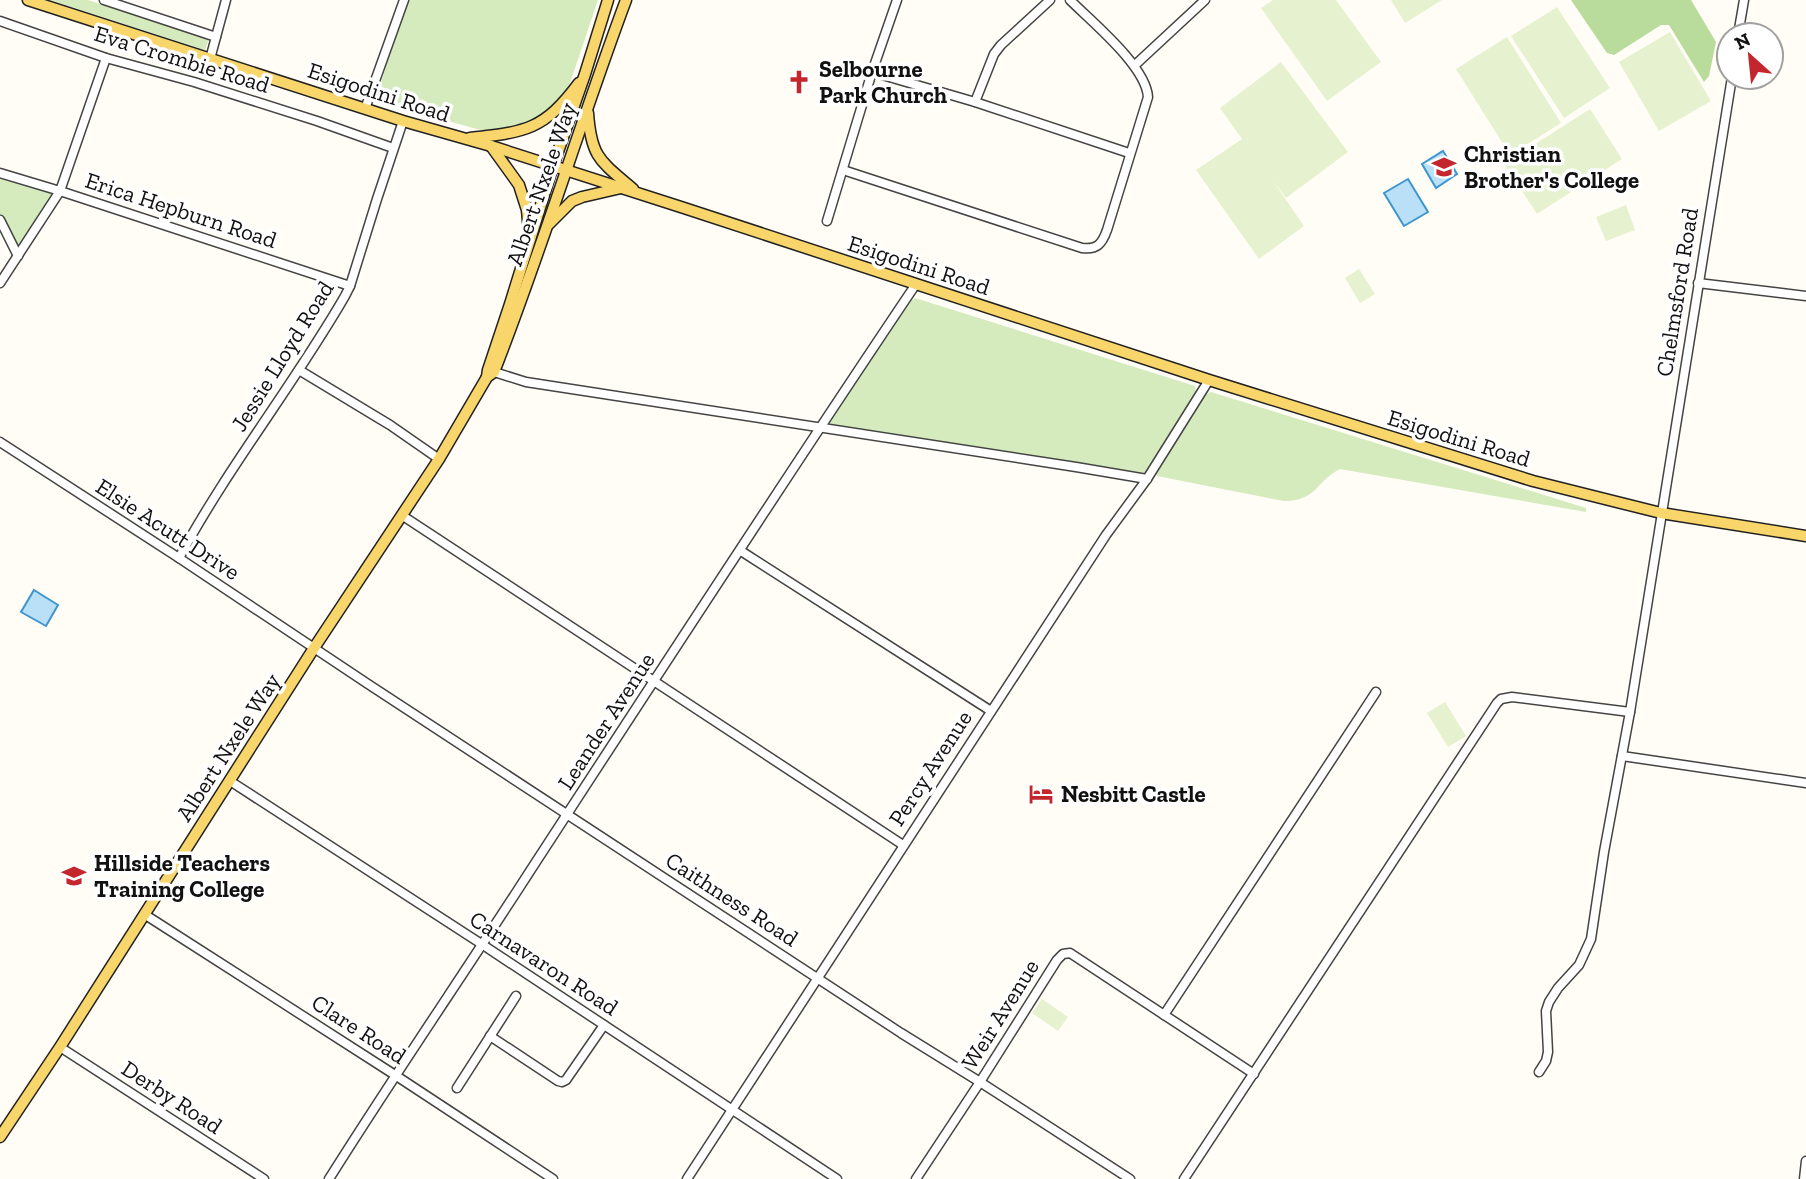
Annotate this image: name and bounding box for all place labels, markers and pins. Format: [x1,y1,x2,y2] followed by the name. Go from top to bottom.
[819,55,948,109] place label: Selbourne Park Church
[785,68,813,96] church icon: Selbourne Park Church
[1464,140,1639,194] place label: Christian Brother's College
[1430,153,1458,181] school or university icon: Christian Brother's College
[1027,780,1055,808] hotel icon: Nesbitt Castle
[1061,780,1206,808] place label: Nesbitt Castle
[94,849,270,903] place label: Hillside Teachers Training College
[60,862,88,890] school or university icon: Hillside Teachers Training College

